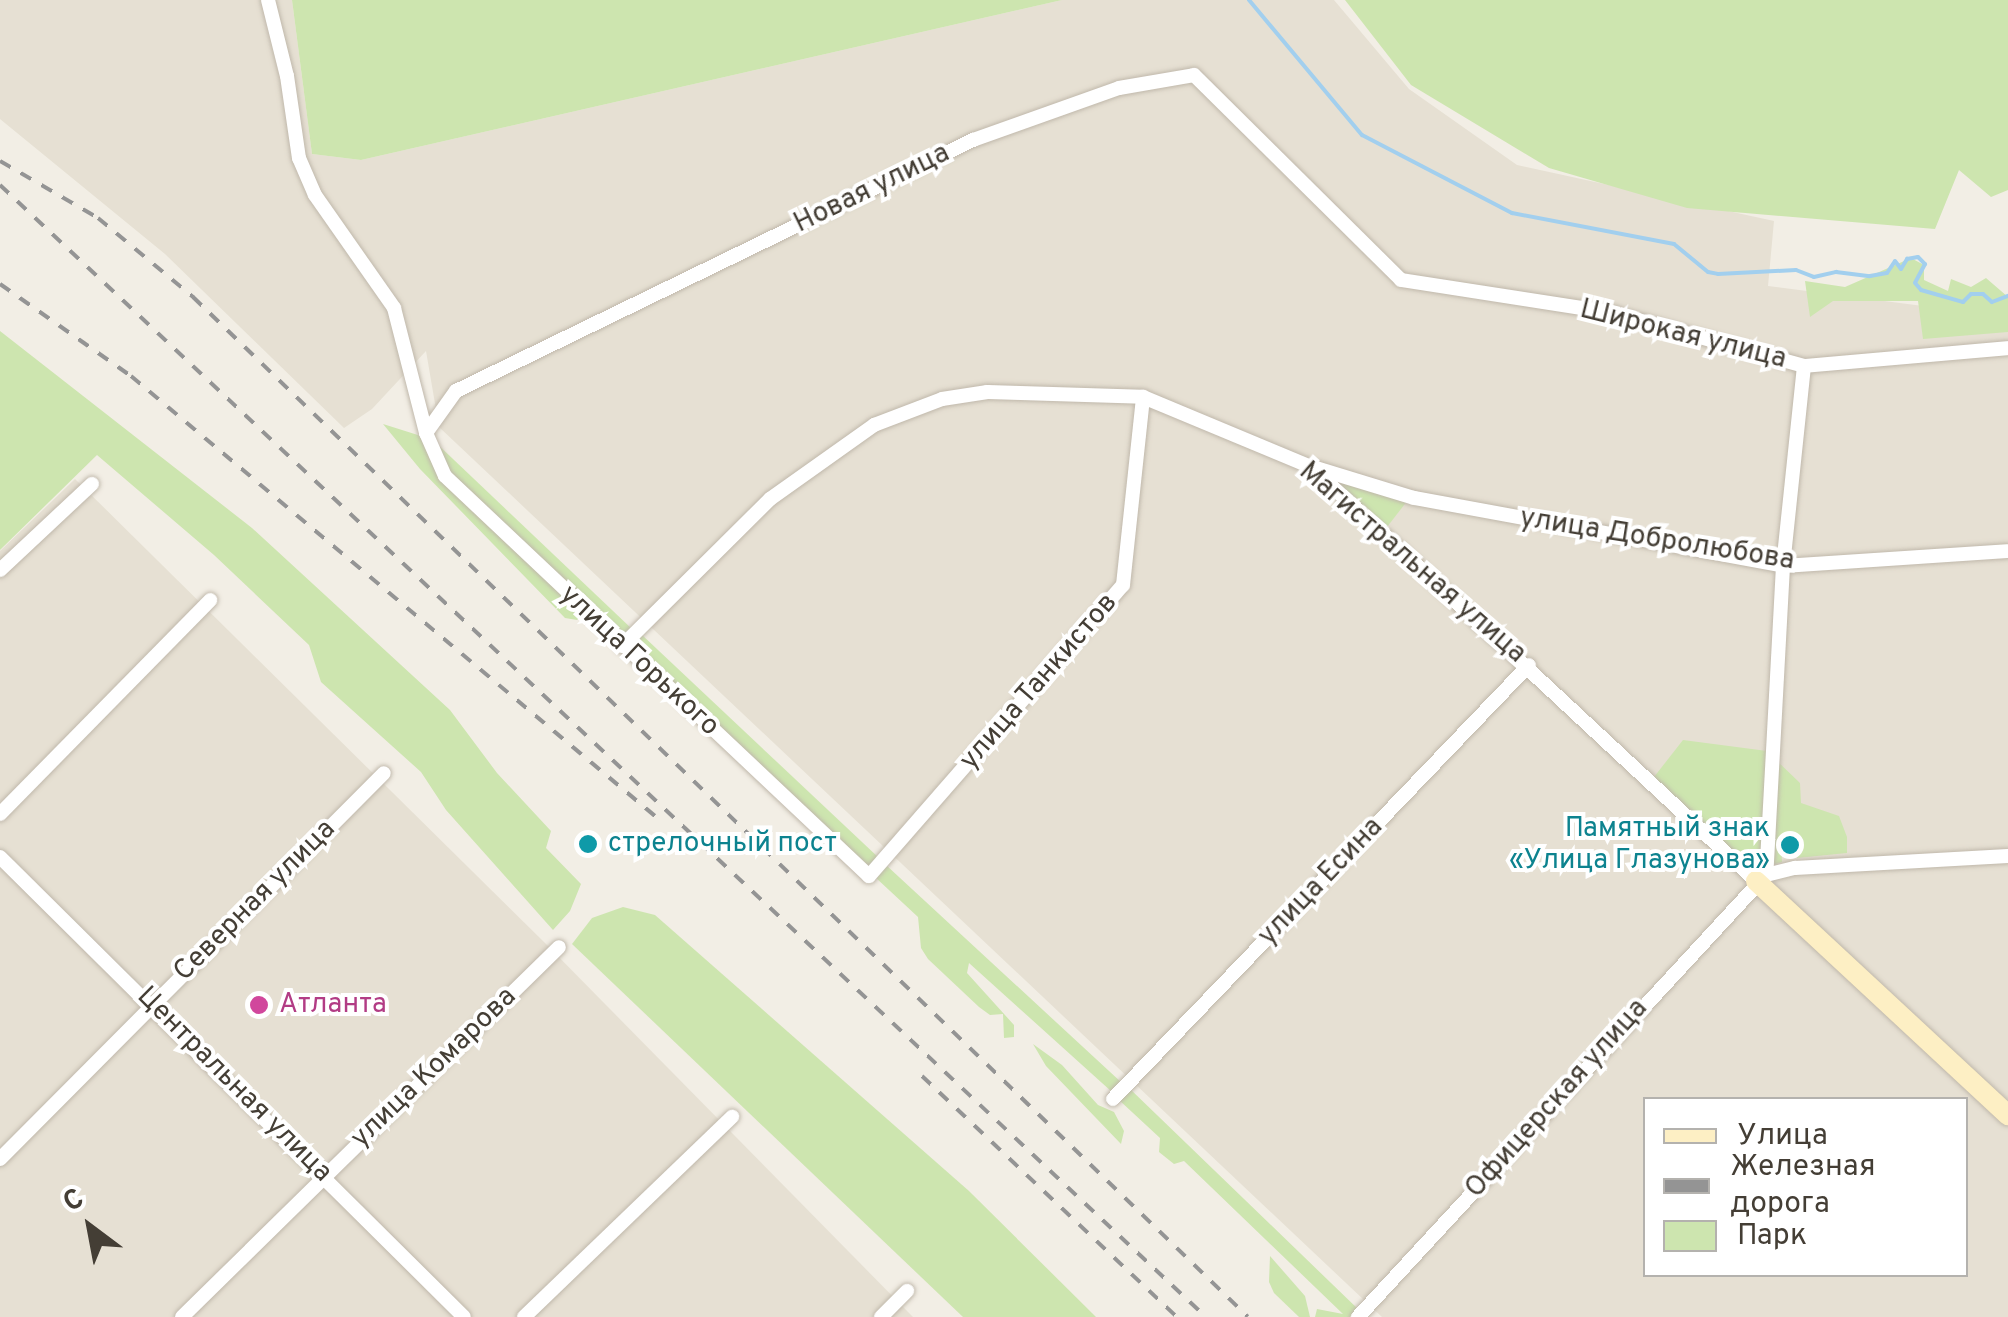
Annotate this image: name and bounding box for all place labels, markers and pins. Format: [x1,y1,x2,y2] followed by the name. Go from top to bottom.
[1509,812,1770,878] place label: Памятный знак «Улица Глазунова»
[608,827,837,861] place label: стрелочный пост
[577,833,599,855] marker: стрелочный пост
[1779,834,1801,856] marker: Памятный знак «Улица Глазунова»
[279,988,387,1022] place label: Атланта
[248,994,270,1016] marker: Атланта

